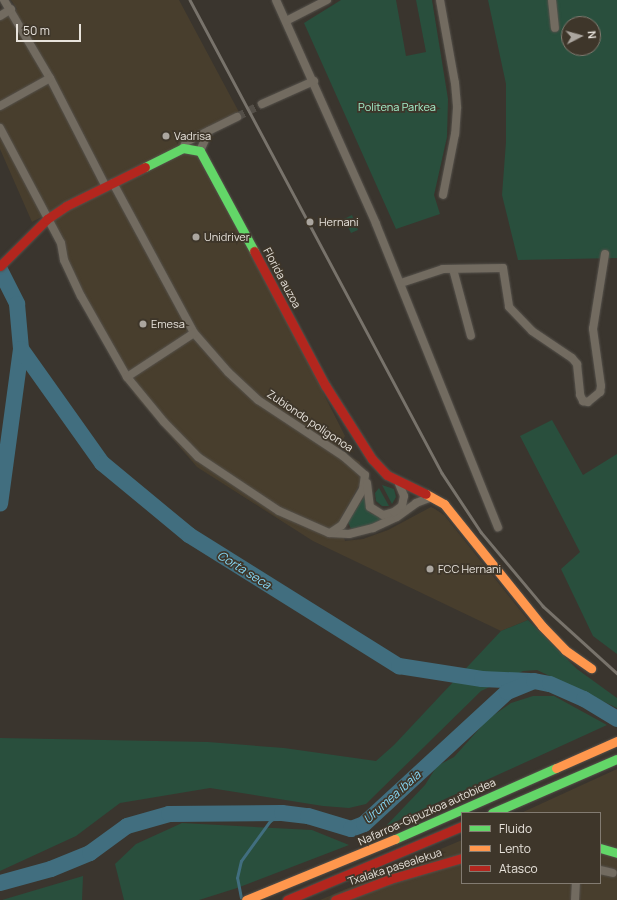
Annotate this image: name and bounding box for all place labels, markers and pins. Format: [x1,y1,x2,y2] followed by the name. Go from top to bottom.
[174,129,211,143] place label: Vadrisa
[161,131,171,141] marker: Vadrisa
[319,215,359,229] place label: Hernani
[304,216,316,228] marker: Hernani
[204,230,250,244] place label: Unidriver
[191,232,201,242] marker: Unidriver
[151,317,185,331] place label: Emesa
[138,319,148,329] marker: Emesa
[438,562,501,576] place label: FCC Hernani
[425,564,435,574] marker: FCC Hernani

